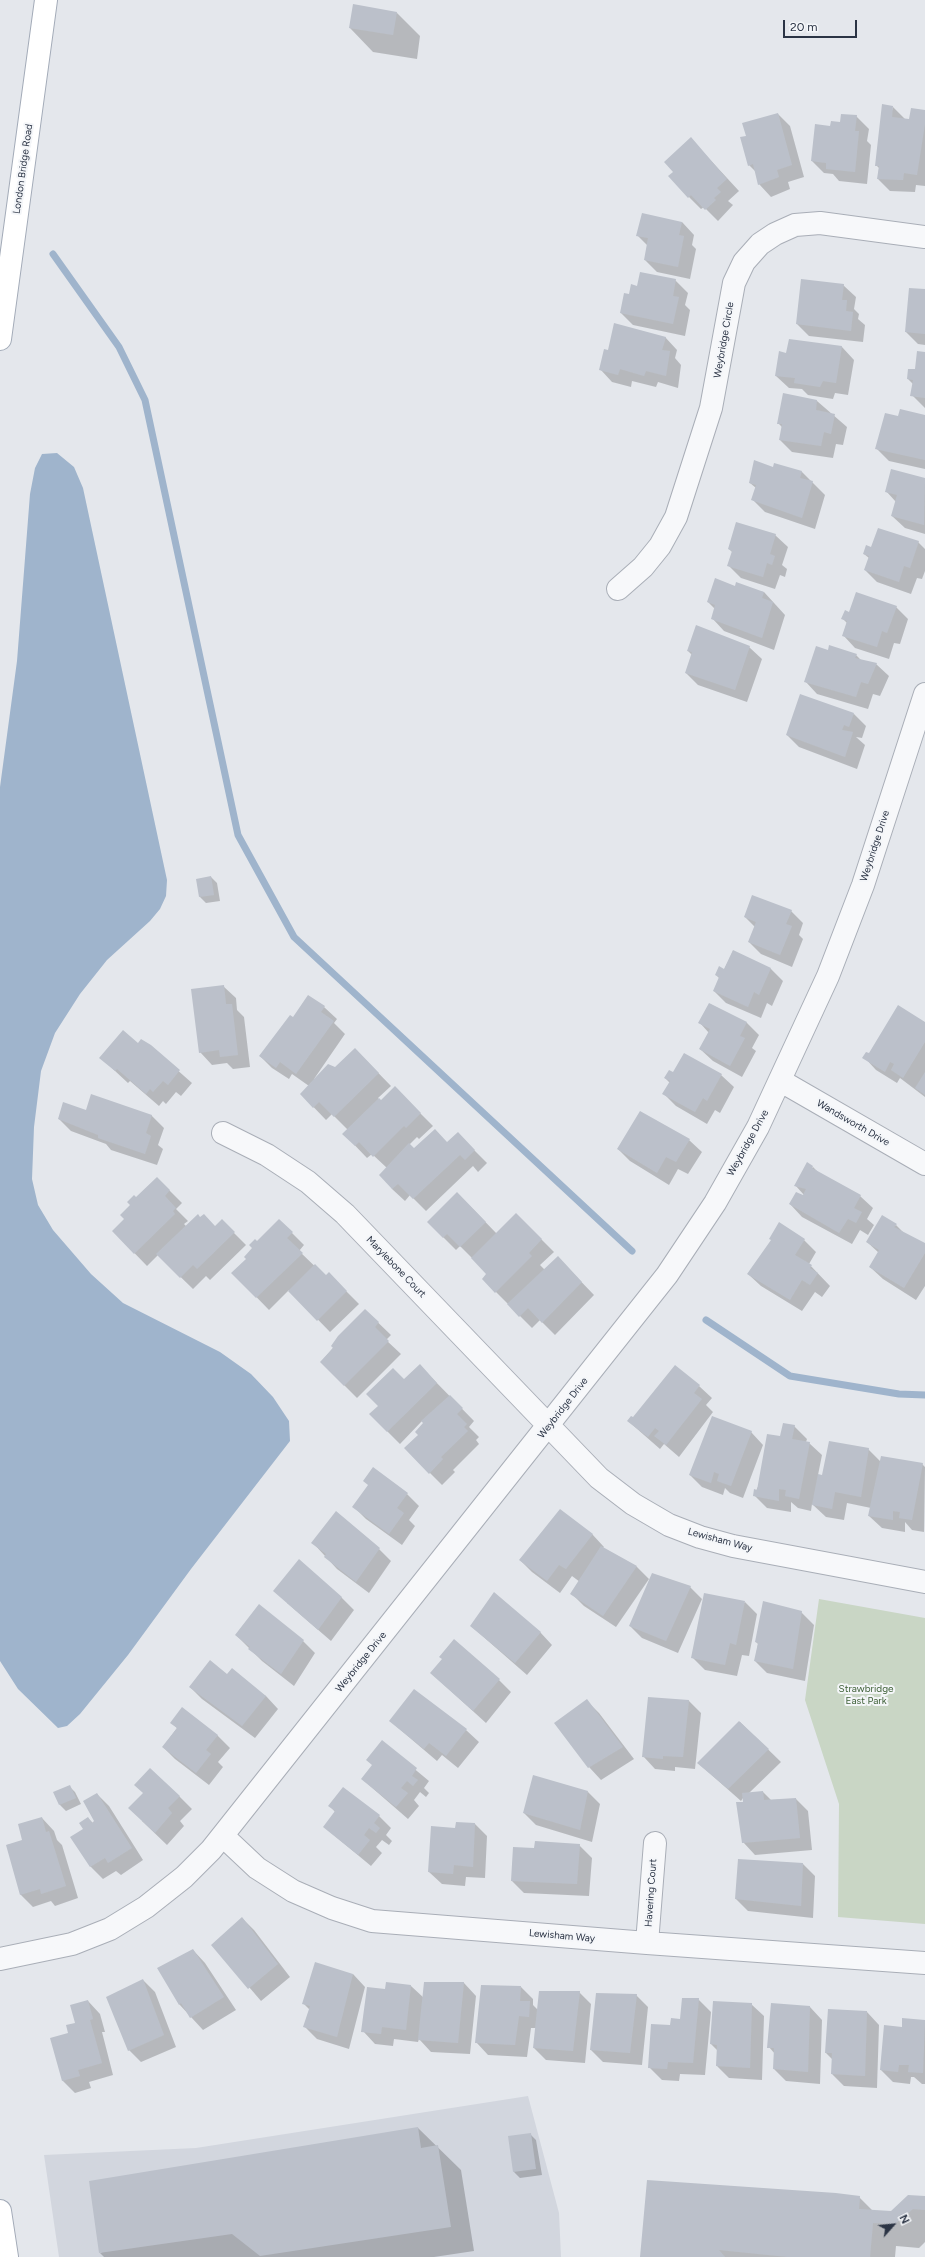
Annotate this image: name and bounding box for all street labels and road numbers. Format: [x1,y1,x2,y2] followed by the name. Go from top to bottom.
[11,123,35,215] street label: London Bridge Road
[711,301,737,379] street label: Weybridge Circle
[858,809,892,883] street label: Weybridge Drive
[814,1097,892,1149] street label: Wandsworth Drive
[725,1108,771,1178] street label: Weybridge Drive
[364,1234,428,1300] street label: Marylebone Court
[535,1375,591,1441] street label: Weybridge Drive
[686,1526,754,1554] street label: Lewisham Way
[333,1629,389,1695] street label: Weybridge Drive
[643,1858,659,1928] street label: Havering Court
[528,1927,596,1945] street label: Lewisham Way

